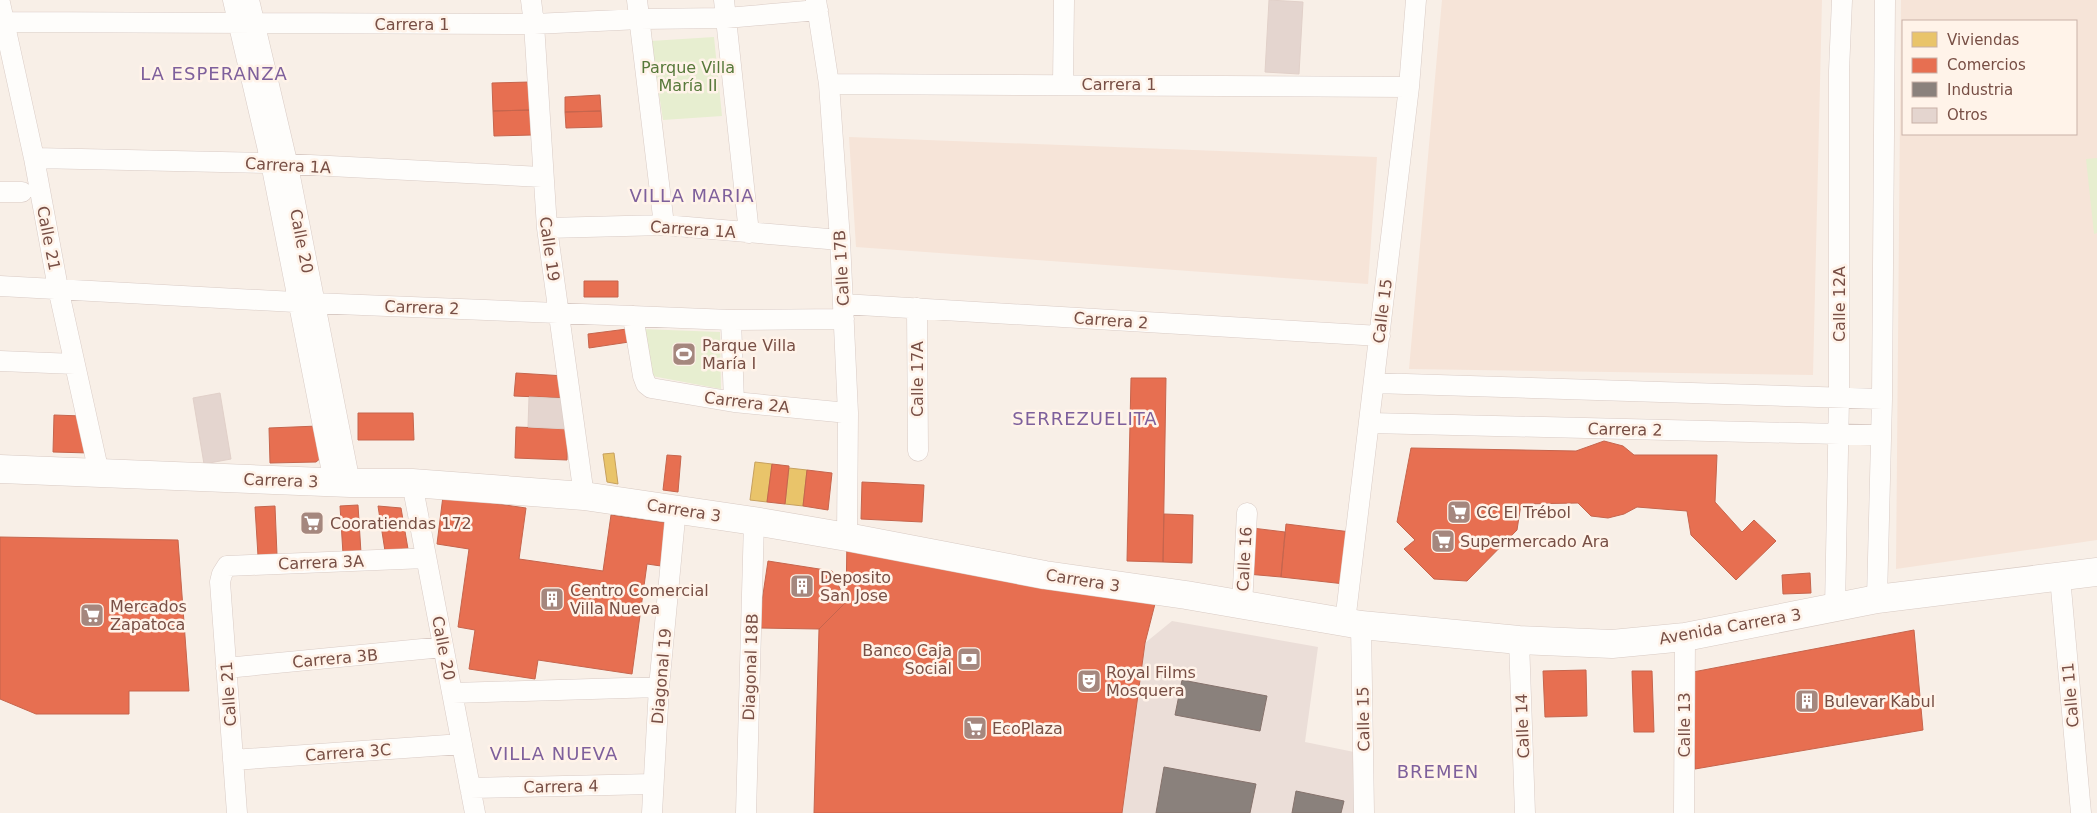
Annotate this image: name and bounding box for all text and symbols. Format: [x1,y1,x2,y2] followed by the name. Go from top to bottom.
[375,15,450,34] street label: Carrera 1
[1902,20,2077,135] legend
[1947,31,2020,49] text: Viviendas
[1947,56,2026,74] text: Comercios
[641,58,735,95] park label: Parque Villa María II
[140,63,288,84] district label: LA ESPERANZA
[1082,75,1157,94] street label: Carrera 1
[1947,81,2013,99] text: Industria
[1947,106,1988,124] text: Otros
[245,154,331,177] street label: Carrera 1A
[629,185,755,206] district label: VILLA MARIA
[33,204,64,272] street label: Calle 21
[286,207,317,275] street label: Calle 20
[536,215,563,283] street label: Calle 19
[649,217,737,242] street label: Carrera 1A
[830,229,853,306] street label: Calle 17B
[1830,266,1849,342] street label: Calle 12A
[1369,278,1396,345] street label: Calle 15
[384,297,460,318] street label: Carrera 2
[1073,308,1149,333] street label: Carrera 2
[702,336,796,373] place label: Parque Villa María I
[671,341,697,367] sports icon: Parque Villa María I
[908,341,927,417] street label: Calle 17A
[703,388,791,417] street label: Carrera 2A
[1012,408,1158,429] district label: SERREZUELITA
[1587,419,1663,440] street label: Carrera 2
[243,470,319,491] street label: Carrera 3
[645,495,722,526] street label: Carrera 3
[1446,499,1472,525] supermarket icon: CC El Trébol
[1476,503,1571,522] place label: CC El Trébol
[299,510,325,536] supermarket icon: Cooratiendas 172
[330,514,472,533] place label: Cooratiendas 172
[1233,526,1256,592] street label: Calle 16
[1430,528,1456,554] supermarket icon: Supermercado Ara
[1460,532,1609,551] place label: Supermercado Ara
[278,552,364,573] street label: Carrera 3A
[1044,565,1121,596] street label: Carrera 3
[820,568,891,605] place label: Deposito San Jose
[789,573,815,599] building icon: Deposito San Jose
[570,581,709,618] place label: Centro Comercial Villa Nueva
[539,586,565,612] building icon: Centro Comercial Villa Nueva
[110,597,187,634] place label: Mercados Zapatoca
[79,602,105,628] supermarket icon: Mercados Zapatoca
[1658,605,1803,648] street label: Avenida Carrera 3
[739,613,762,721] street label: Diagonal 18B
[428,614,459,682] street label: Calle 20
[648,627,675,725] street label: Diagonal 19
[862,641,952,678] place label: Banco Caja Social
[291,645,379,672] street label: Carrera 3B
[956,646,982,672] bank icon: Banco Caja Social
[217,661,240,727] street label: Calle 21
[2058,662,2083,728] street label: Calle 11
[1106,663,1196,700] place label: Royal Films Mosquera
[1076,668,1102,694] theatre icon: Royal Films Mosquera
[1353,686,1374,752] street label: Calle 15
[1794,688,1820,714] building icon: Bulevar Kabul
[1675,692,1694,758] street label: Calle 13
[1824,692,1935,711] place label: Bulevar Kabul
[1512,693,1533,759] street label: Calle 14
[962,715,988,741] supermarket icon: EcoPlaza
[992,719,1063,738] place label: EcoPlaza
[304,740,392,765] street label: Carrera 3C
[490,743,618,764] district label: VILLA NUEVA
[1397,761,1479,782] district label: BREMEN
[523,776,599,797] street label: Carrera 4

